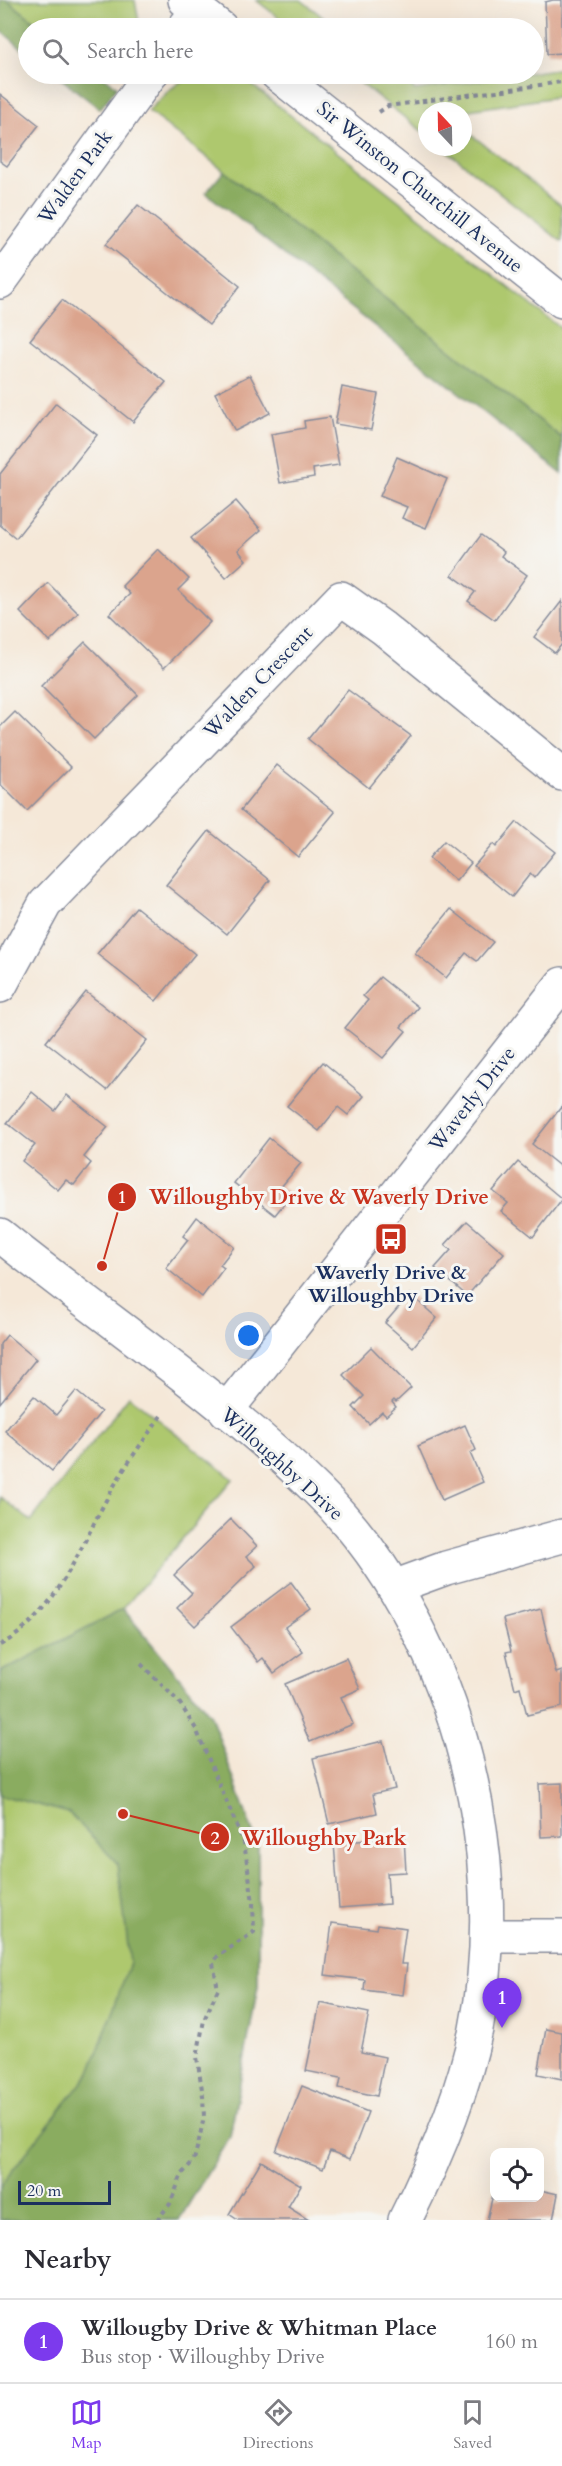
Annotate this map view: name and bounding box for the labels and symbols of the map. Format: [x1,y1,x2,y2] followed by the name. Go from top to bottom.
[311,95,529,279] street label: Sir Winston Churchill Avenue
[418,102,472,156] north arrow
[31,124,119,231] street label: Walden Park
[197,619,319,745] street label: Walden Crescent
[422,1041,522,1158] street label: Waverly Drive
[107,1178,501,1217] callout: Willoughby Drive & Waverly Drive
[148,1183,489,1212] text: Willoughby Drive & Waverly Drive
[117,1185,127,1210] text: 1
[373,1221,409,1257] bus stop icon: Waverly Drive & Willoughby Drive
[307,1259,474,1309] place label: Waverly Drive & Willoughby Drive
[234,1321,263,1350] your location
[214,1401,349,1527] street label: Willoughby Drive
[200,1818,419,1857] callout: Willoughby Park
[240,1824,407,1853] text: Willoughby Park
[210,1826,220,1851] text: 2
[482,1978,522,2028] pin: 1
[18,2178,111,2206] scale bar

